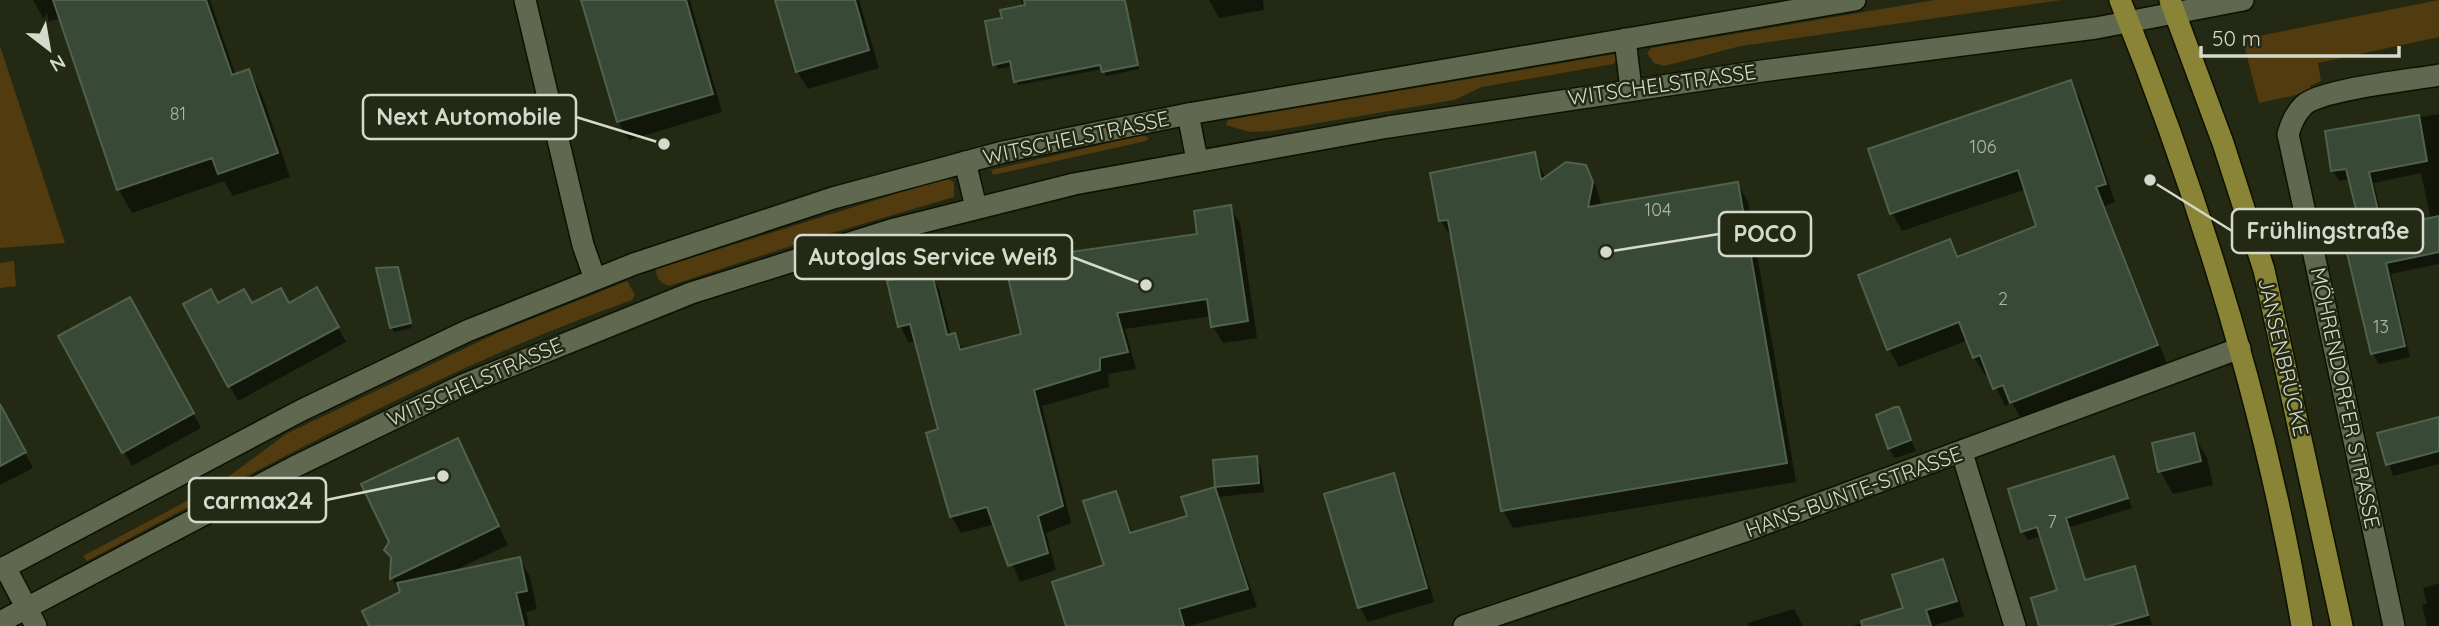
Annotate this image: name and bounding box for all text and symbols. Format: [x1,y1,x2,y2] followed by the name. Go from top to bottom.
[14,14,84,84] north arrow
[2201,14,2399,58] scale bar
[2212,25,2261,51] text: 50 m
[46,50,70,77] text: N
[1566,58,1758,110] street label: WITSCHELSTRASSE
[363,95,576,139] callout: Next Automobile
[170,102,186,125] house number: 81
[376,102,562,131] text: Next Automobile
[980,105,1171,169] street label: WITSCHELSTRASSE
[1969,135,1997,158] house number: 106
[1645,198,1671,221] house number: 104
[2232,209,2423,253] callout: Frühlingstraße
[1719,212,1811,256] callout: POCO
[2246,216,2410,245] text: Frühlingstraße
[1733,219,1797,248] text: POCO
[795,235,1072,279] callout: Autoglas Service Weiß
[809,242,1057,271] text: Autoglas Service Weiß
[2306,265,2386,531] street label: MÖHRENDORFER STRASSE
[2253,275,2315,439] street label: JANSENBRÜCKE
[1998,287,2008,310] house number: 2
[2373,315,2389,338] house number: 13
[383,331,567,432] street label: WITSCHELSTRASSE
[1742,440,1965,542] street label: HANS-BUNTE-STRASSE
[189,478,326,522] callout: carmax24
[203,486,313,515] text: carmax24
[2047,510,2057,533] house number: 7

